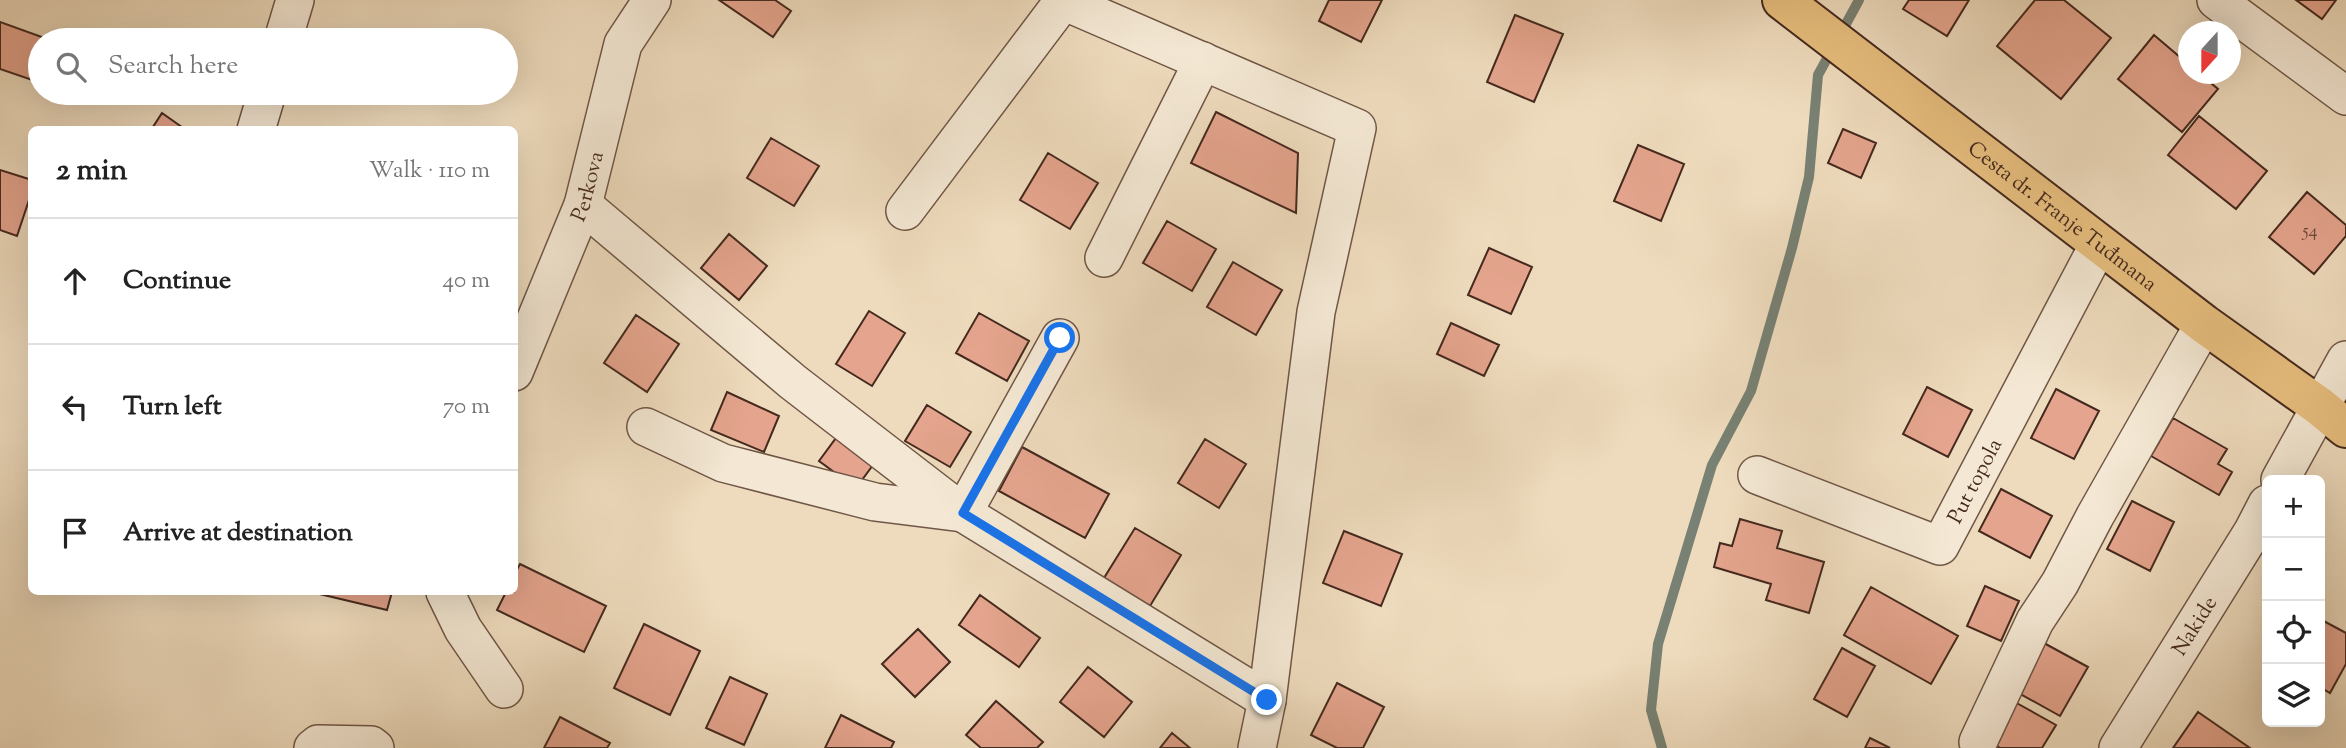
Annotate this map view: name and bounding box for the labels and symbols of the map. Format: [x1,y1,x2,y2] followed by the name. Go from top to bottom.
[2178,21,2241,84] north arrow
[1960,135,2163,300] street label: Cesta dr. Franje Tuđmana
[565,148,613,227] street label: Perkova
[2301,219,2318,245] house number: 54
[1044,322,1075,353] route start
[1941,434,2011,530] street label: Put topola
[2166,591,2226,662] street label: Nakide
[1251,684,1282,715] route end

